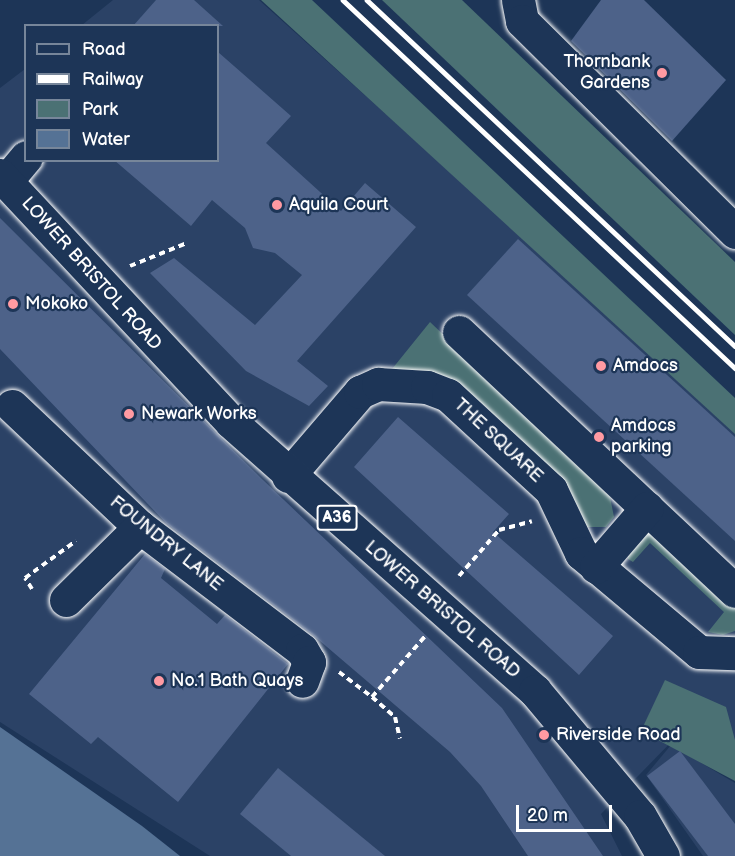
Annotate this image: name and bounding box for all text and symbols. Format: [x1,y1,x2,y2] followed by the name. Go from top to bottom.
[24,24,219,162] legend
[82,39,126,60] text: Road
[563,52,650,94] place label: Thornbank Gardens
[655,66,669,80] marker: Thornbank Gardens
[82,69,144,90] text: Railway
[82,99,118,120] text: Park
[82,129,130,150] text: Water
[16,193,166,355] street label: LOWER BRISTOL ROAD
[289,194,388,216] place label: Aquila Court
[270,198,284,212] marker: Aquila Court
[25,293,88,315] place label: Mokoko
[6,297,20,311] marker: Mokoko
[613,355,678,377] place label: Amdocs
[594,359,608,373] marker: Amdocs
[449,394,547,488] street label: THE SQUARE
[141,403,257,425] place label: Newark Works
[122,407,136,421] marker: Newark Works
[611,416,676,458] place label: Amdocs parking
[592,430,606,444] marker: Amdocs parking
[105,492,227,596] street label: FOUNDRY LANE
[316,505,358,531] road number: A36
[360,537,524,683] street label: LOWER BRISTOL ROAD
[171,670,303,692] place label: No.1 Bath Quays
[152,674,166,688] marker: No.1 Bath Quays
[556,724,680,746] place label: Riverside Road
[537,728,551,742] marker: Riverside Road
[519,793,615,831] scale bar
[527,805,568,826] text: 20 m

